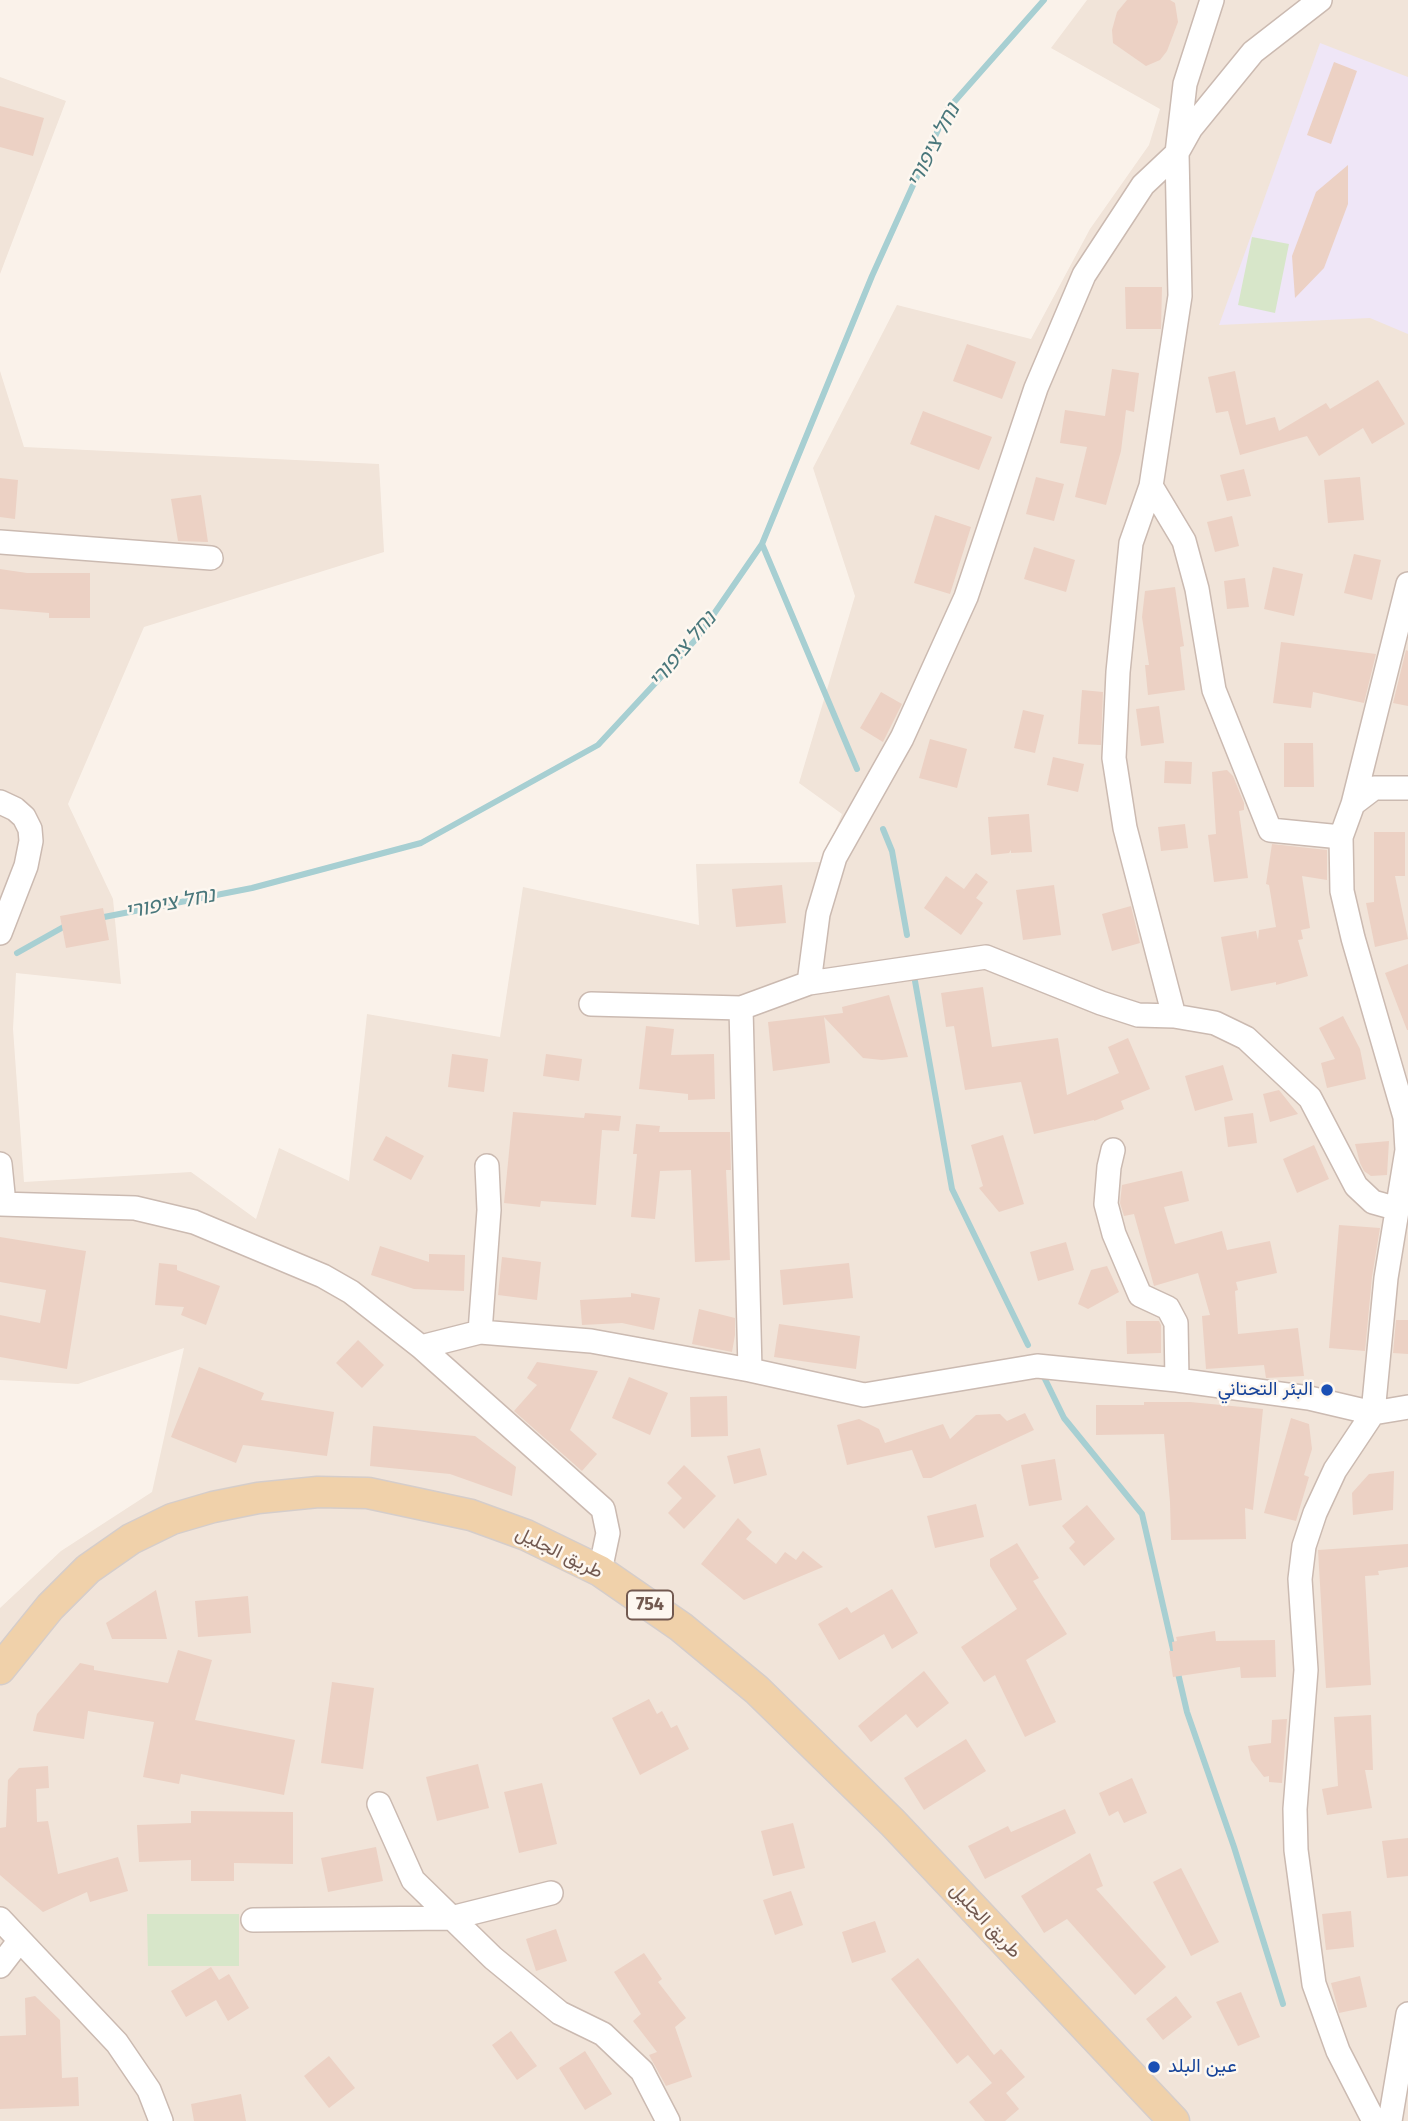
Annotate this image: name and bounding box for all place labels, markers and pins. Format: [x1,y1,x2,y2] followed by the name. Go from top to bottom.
[1218,1379,1313,1401] place label: البئر التحتاني
[1319,1382,1335,1398] marker: البئر التحتاني
[1168,2056,1237,2078] place label: عين البلد
[1146,2059,1162,2075] marker: عين البلد

